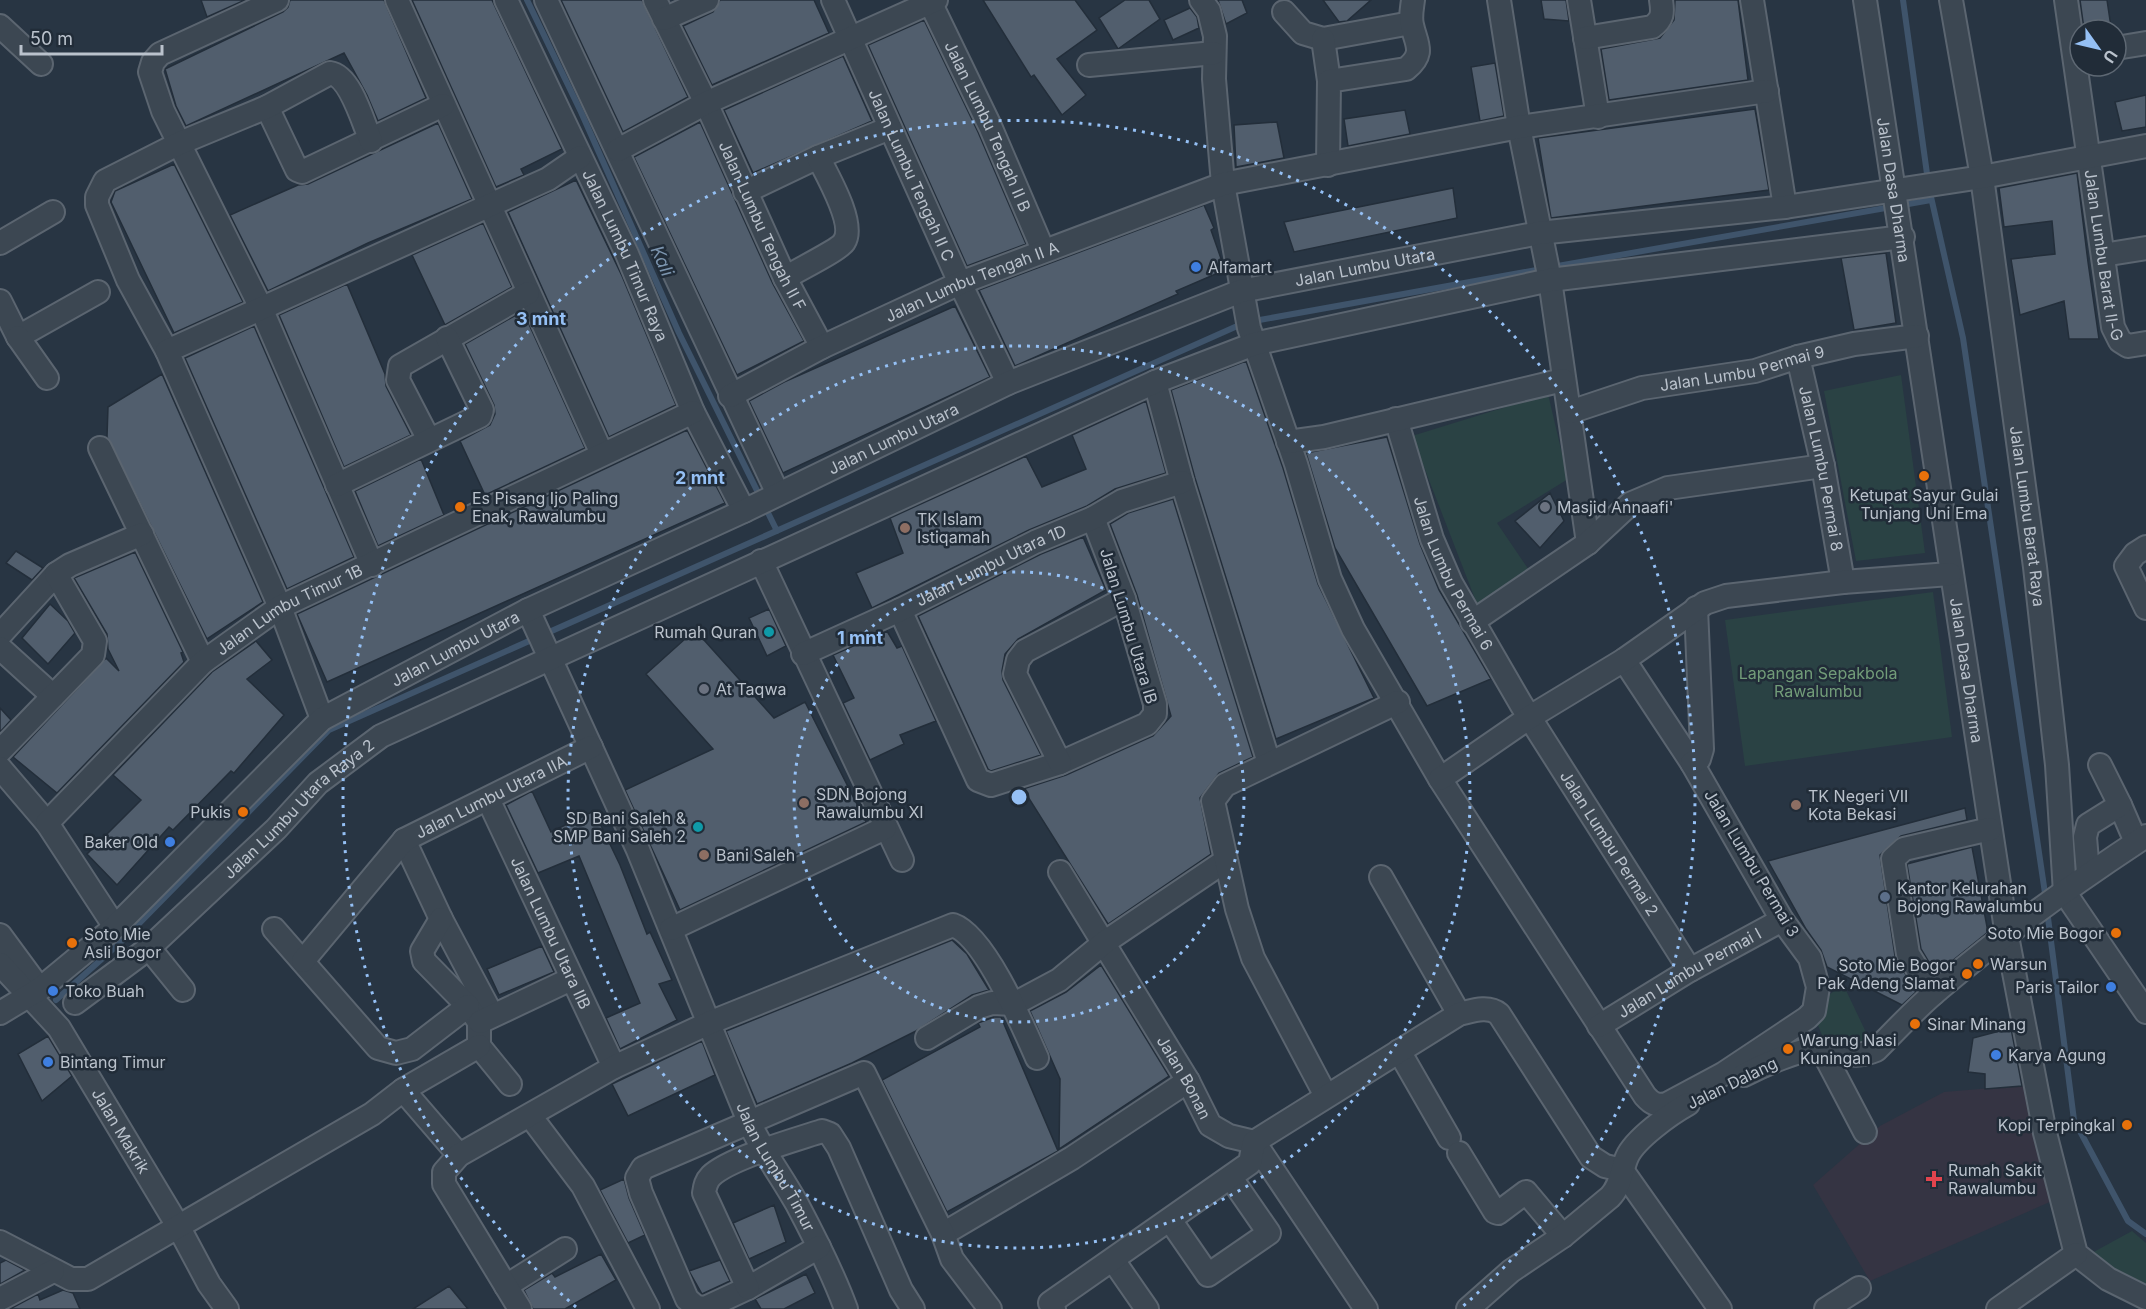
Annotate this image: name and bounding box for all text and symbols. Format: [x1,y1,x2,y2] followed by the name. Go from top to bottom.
[21,18,162,56] scale bar
[2068,18,2128,78] north arrow
[30,28,73,49] text: 50 m
[940,38,1035,215] street label: Jalan Lumbu Tengah II B
[2099,46,2122,67] text: U
[864,86,959,264] street label: Jalan Lumbu Tengah II C
[1873,116,1915,264] street label: Jalan Dasa Dharma
[715,138,810,314] street label: Jalan Lumbu Tengah II F
[578,166,672,344] street label: Jalan Lumbu Timur Raya
[2080,168,2128,344] street label: Jalan Lumbu Barat II-G
[882,237,1061,326] street label: Jalan Lumbu Tengah II A
[647,242,679,280] water label: Kali
[1293,243,1437,290] street label: Jalan Lumbu Utara
[1208,257,1272,277] place label: Alfamart
[1189,260,1203,274] marker: Alfamart
[516,308,566,329] text: 3 mnt
[1658,341,1826,395] street label: Jalan Lumbu Permai 9
[1795,384,1848,553] street label: Jalan Lumbu Permai 8
[825,399,962,479] street label: Jalan Lumbu Utara
[2006,425,2049,608] street label: Jalan Lumbu Barat Raya
[675,467,725,488] text: 2 mnt
[1917,469,1931,483] marker: Ketupat Sayur Gulai Tunjang Uni Ema
[1850,485,1998,523] place label: Ketupat Sayur Gulai Tunjang Uni Ema
[472,488,618,526] place label: Es Pisang Ijo Paling Enak, Rawalumbu
[1410,494,1498,654] street label: Jalan Lumbu Permai 6
[1557,497,1673,517] place label: Masjid Annaafi'
[453,500,467,514] marker: Es Pisang Ijo Paling Enak, Rawalumbu
[1538,500,1552,514] marker: Masjid Annaafi'
[917,509,990,547] place label: TK Islam Istiqamah
[912,520,1069,610] street label: Jalan Lumbu Utara 1D
[898,521,912,535] marker: TK Islam Istiqamah
[1096,546,1162,706] street label: Jalan Lumbu Utara IB
[212,559,366,659] street label: Jalan Lumbu Timur 1B
[1946,596,1988,744] street label: Jalan Dasa Dharma
[387,606,523,691] street label: Jalan Lumbu Utara
[654,622,757,642] place label: Rumah Quran
[762,625,776,639] marker: Rumah Quran
[837,627,884,648] text: 1 mnt
[1739,663,1897,701] park label: Lapangan Sepakbola Rawalumbu
[716,679,786,699] place label: At Taqwa
[697,682,711,696] marker: At Taqwa
[219,735,378,883] street label: Jalan Lumbu Utara Raya 2
[412,751,570,843] street label: Jalan Lumbu Utara IIA
[1556,767,1663,920] street label: Jalan Lumbu Permai 2
[816,784,924,822] place label: SDN Bojong Rawalumbu XI
[1700,786,1804,940] street label: Jalan Lumbu Permai 3
[1808,786,1908,824] place label: TK Negeri VII Kota Bekasi
[1009,787,1029,807] centre of rings
[797,796,811,810] marker: SDN Bojong Rawalumbu XI
[1789,798,1803,812] marker: TK Negeri VII Kota Bekasi
[190,802,231,822] place label: Pukis
[236,805,250,819] marker: Pukis
[553,808,687,846] place label: SD Bani Saleh & SMP Bani Saleh 2
[691,820,705,834] marker: SD Bani Saleh & SMP Bani Saleh 2
[84,832,158,852] place label: Baker Old
[163,835,177,849] marker: Baker Old
[716,845,795,865] place label: Bani Saleh
[697,848,711,862] marker: Bani Saleh
[507,854,595,1012] street label: Jalan Lumbu Utara IIB
[1897,878,2042,916] place label: Kantor Kelurahan Bojong Rawalumbu
[1878,890,1892,904] marker: Kantor Kelurahan Bojong Rawalumbu
[1614,923,1765,1022] street label: Jalan Lumbu Permai I
[1987,923,2104,943] place label: Soto Mie Bogor
[84,924,161,962] place label: Soto Mie Asli Bogor
[2109,926,2123,940] marker: Soto Mie Bogor
[65,936,79,950] marker: Soto Mie Asli Bogor
[1990,954,2047,974] place label: Warsun
[1817,955,1955,993] place label: Soto Mie Bogor Pak Adeng Slamat
[1971,957,1985,971] marker: Warsun
[1960,967,1974,981] marker: Soto Mie Bogor Pak Adeng Slamat
[2015,977,2099,997] place label: Paris Tailor
[2104,980,2118,994] marker: Paris Tailor
[65,981,145,1001] place label: Toko Buah
[46,984,60,998] marker: Toko Buah
[1927,1014,2026,1034] place label: Sinar Minang
[1908,1017,1922,1031] marker: Sinar Minang
[1800,1030,1897,1068] place label: Warung Nasi Kuningan
[1153,1032,1215,1122] street label: Jalan Bonan
[1781,1042,1795,1056] marker: Warung Nasi Kuningan
[2008,1045,2106,1065] place label: Karya Agung
[1989,1048,2003,1062] marker: Karya Agung
[60,1052,166,1072] place label: Bintang Timur
[1684,1053,1780,1113] street label: Jalan Dalang
[41,1055,55,1069] marker: Bintang Timur
[87,1084,154,1177] street label: Jalan Makrik
[732,1099,820,1235] street label: Jalan Lumbu Timur
[1998,1115,2115,1135] place label: Kopi Terpingkal
[2120,1118,2134,1132] marker: Kopi Terpingkal
[1948,1160,2042,1198] place label: Rumah Sakit Rawalumbu
[1925,1170,1943,1188] marker: Rumah Sakit Rawalumbu

